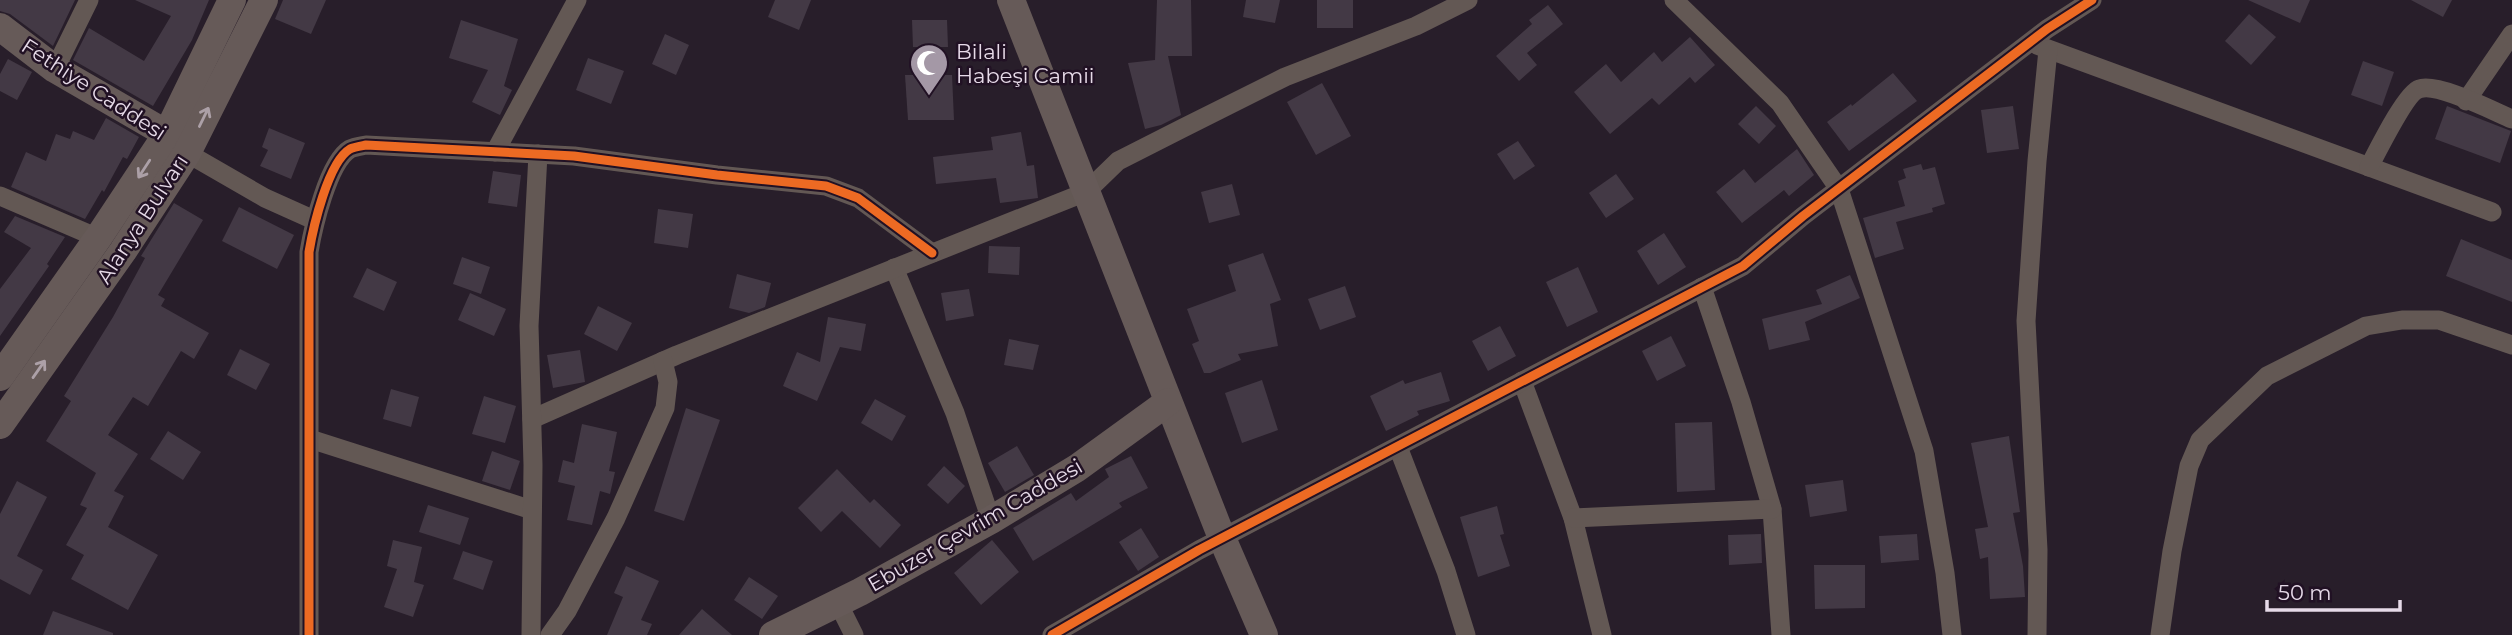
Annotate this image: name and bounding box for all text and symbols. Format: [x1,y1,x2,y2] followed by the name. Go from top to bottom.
[17,33,171,145] street label: Fethiye Caddesi
[956,39,1094,88] place label: Bilali Habeşi Camii
[908,42,950,97] mosque icon: Bilali Habeşi Camii
[197,107,211,128] one-way arrow
[91,150,193,288] street label: Alanya Bulvarı
[137,158,151,178] one-way arrow
[32,360,47,379] one-way arrow
[863,453,1087,597] street label: Ebuzer Çevrim Caddesi
[2267,568,2400,612] scale bar
[2278,580,2332,605] text: 50 m

